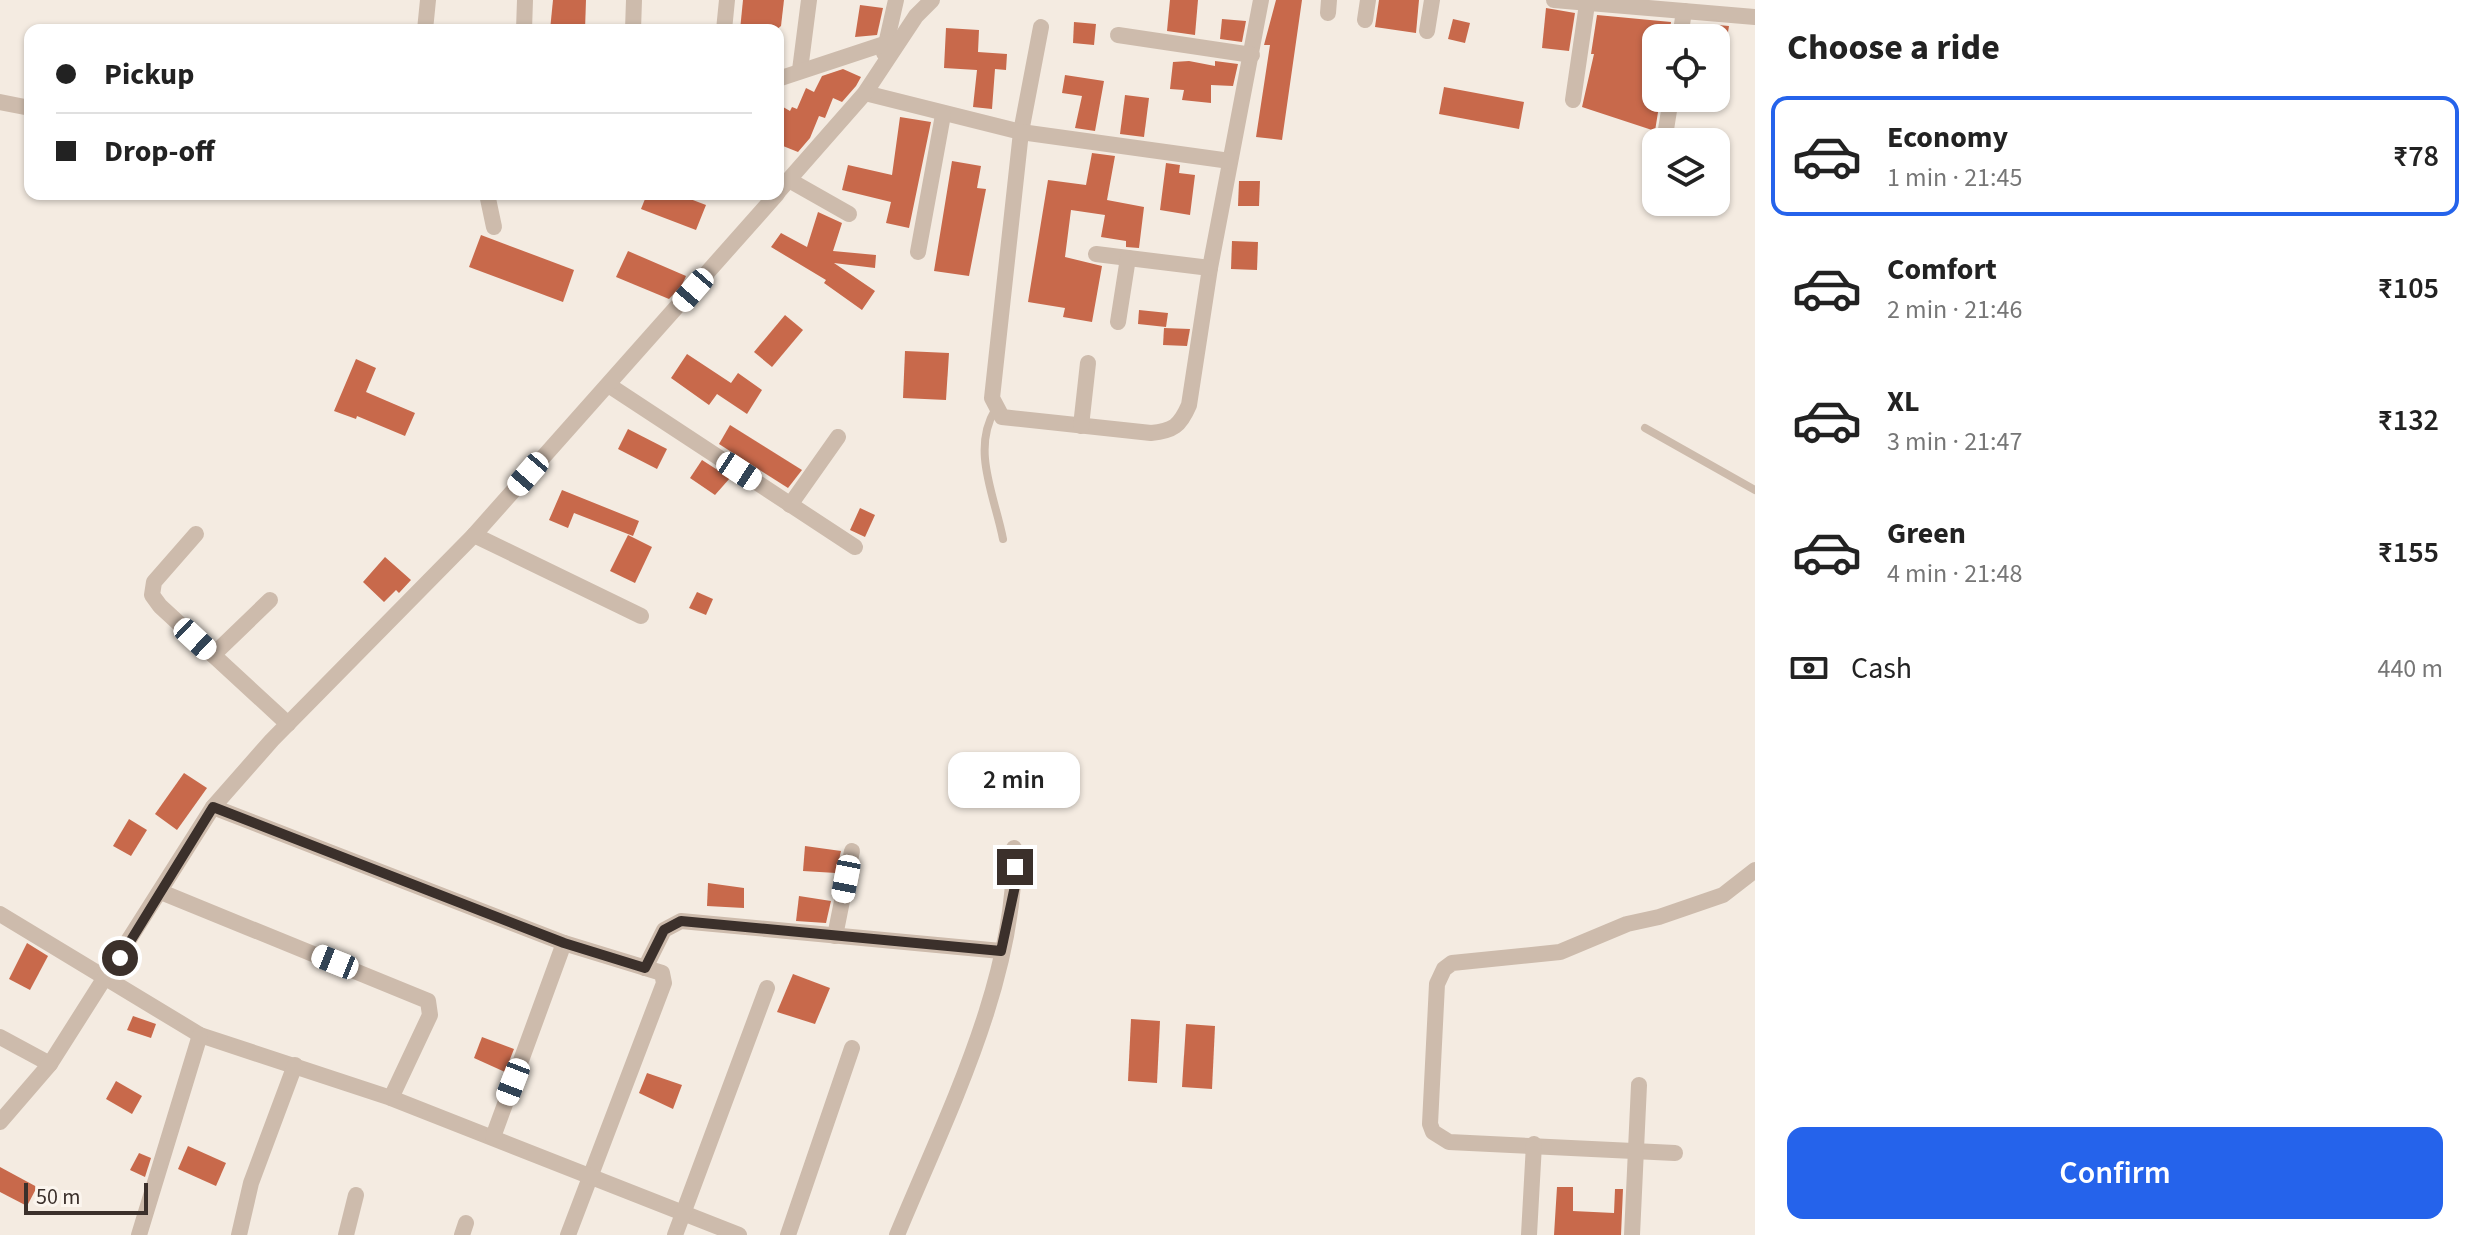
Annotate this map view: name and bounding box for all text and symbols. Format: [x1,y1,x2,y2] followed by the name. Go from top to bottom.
[1787,22,2000,73] text: Choose a ride
[1642,24,1730,216] map controls
[1642,24,1730,112] button: locate
[104,53,194,96] text: Pickup
[1887,116,2008,159] text: Economy
[1791,120,1863,192] icon: car
[1642,128,1730,216] button: layers
[104,130,215,173] text: Drop-off
[2393,135,2439,178] text: ₹78
[1887,159,2022,196] text: 1 min · 21:45
[1887,248,1997,291] text: Comfort
[1791,252,1863,324] icon: car
[668,264,718,316] car
[2377,267,2439,310] text: ₹105
[1887,291,2022,328] text: 2 min · 21:46
[1887,380,1920,423] text: XL
[1791,384,1863,456] icon: car
[2377,399,2439,442] text: ₹132
[1887,423,2022,460] text: 3 min · 21:47
[503,448,553,500] car
[712,448,766,494] car
[1887,512,1966,555] text: Green
[1791,516,1863,588] icon: car
[2377,531,2439,574] text: ₹155
[1887,555,2022,592] text: 4 min · 21:48
[169,614,221,664] car
[1787,646,1831,690] icon: cash
[1851,647,1912,690] text: Cash
[2377,650,2443,687] text: 440 m
[949,751,1081,807] callout: 2 min
[983,761,1045,798] text: 2 min
[997,849,1033,885] route end
[830,853,862,905] car
[102,940,138,976] route start
[308,942,362,982] car
[493,1055,533,1109] car
[1787,1127,2443,1219] button: Confirm
[24,1179,148,1215] scale bar
[36,1181,81,1213] text: 50 m

